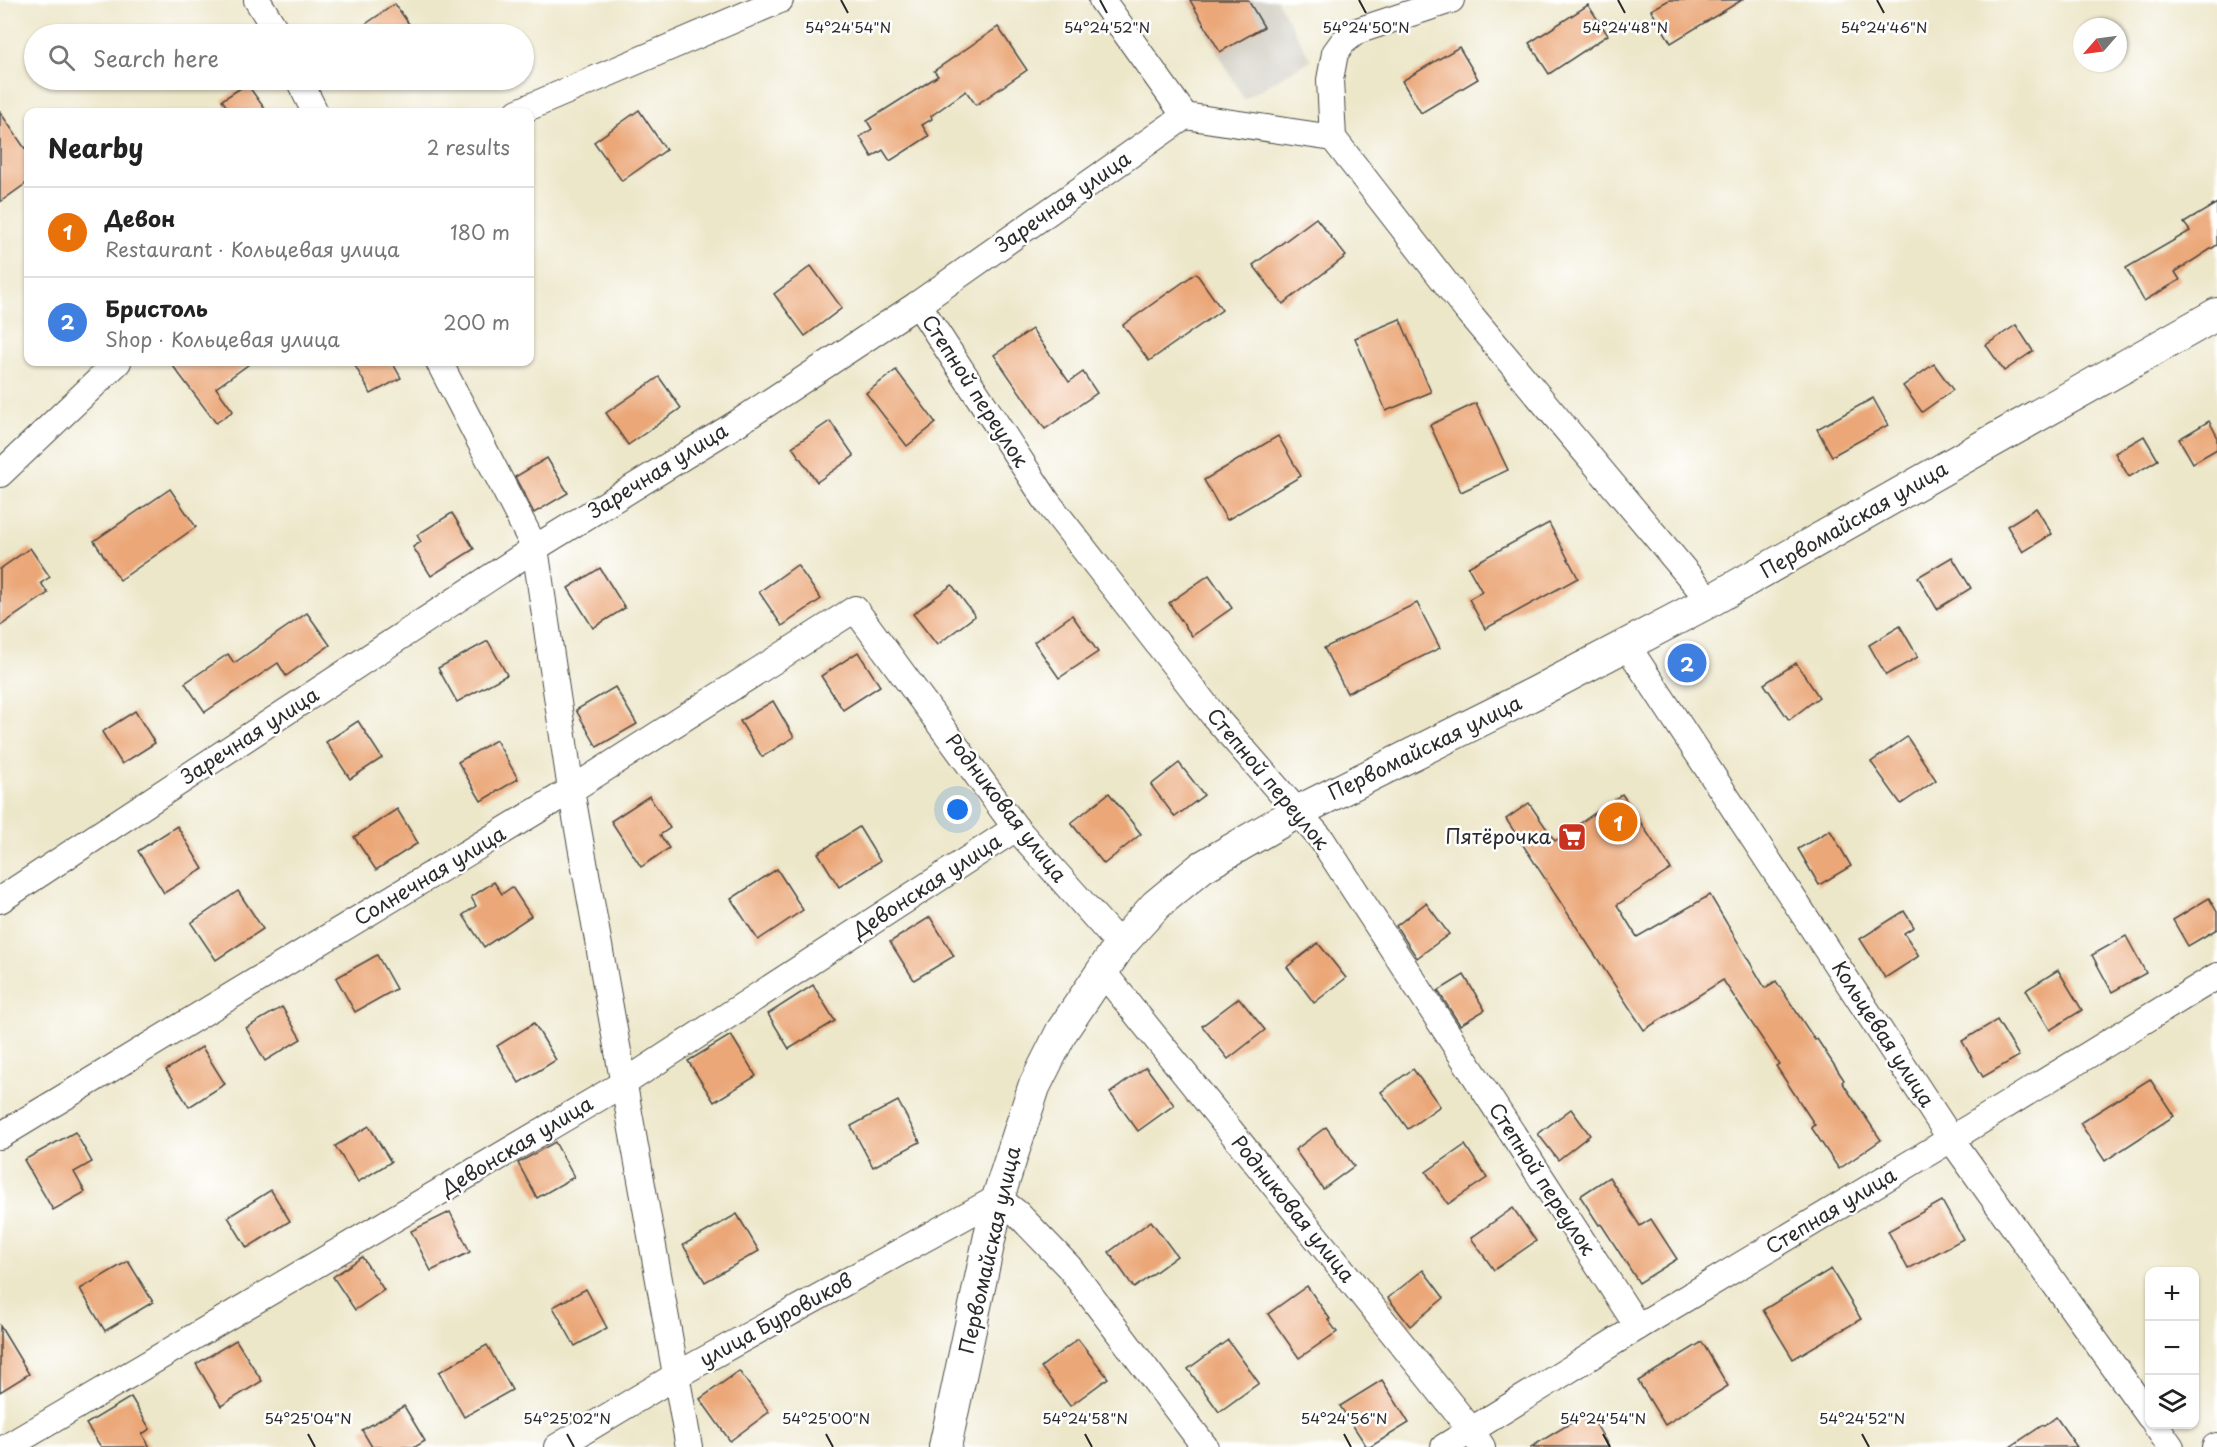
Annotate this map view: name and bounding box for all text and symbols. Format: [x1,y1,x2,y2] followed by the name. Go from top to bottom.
[805,15,891,38] text: 54°24'54"N
[1064,15,1150,38] text: 54°24'52"N
[1322,15,1410,38] text: 54°24'50"N
[1582,15,1668,38] text: 54°24'48"N
[1840,15,1928,38] text: 54°24'46"N
[2073,18,2127,72] north arrow
[24,24,534,90] search box
[45,41,78,74] icon: search
[93,41,219,74] text: Search here
[48,128,143,167] text: Nearby
[427,132,510,162] text: 2 results
[989,143,1137,259] street label: Заречная улица
[105,201,175,234] text: Девон
[63,217,72,247] text: 1
[450,217,510,247] text: 180 m
[105,234,400,264] text: Restaurant · Кольцевая улица
[105,291,208,324] text: Бристоль
[60,307,75,337] text: 2
[443,307,510,337] text: 200 m
[915,308,1037,473] street label: Степной переулок
[105,324,340,354] text: Shop · Кольцевая улица
[582,415,733,525] street label: Заречная улица
[1754,453,1953,585] street label: Первомайская улица
[1668,640,1706,686] pin: 2
[174,679,325,791] street label: Заречная улица
[1323,687,1527,807] street label: Первомайская улица
[1200,701,1337,856] street label: Степной переулок
[939,727,1075,889] street label: Родниковая улица
[943,795,972,824] your location
[1598,800,1638,844] pin: 1
[348,818,511,932] street label: Солнечная улица
[1445,821,1551,851] place label: Пятёрочка
[1556,821,1588,853] supermarket icon: Пятёрочка
[845,825,1007,945] street label: Девонская улица
[1825,954,1943,1113] street label: Кольцевая улица
[434,1088,598,1203] street label: Девонская улица
[1482,1096,1604,1261] street label: Степной переулок
[1225,1128,1363,1289] street label: Родниковая улица
[951,1143,1028,1357] street label: Первомайская улица
[1759,1159,1902,1261] street label: Степная улица
[694,1265,858,1374] street label: улица Буровиков
[2145,1267,2199,1429] map controls
[2145,1267,2199,1321] button: +
[2145,1321,2199,1375] button: −
[2145,1375,2199,1429] button: layers
[264,1406,352,1429] text: 54°25'04"N
[523,1406,611,1429] text: 54°25'02"N
[782,1406,870,1429] text: 54°25'00"N
[1042,1406,1128,1429] text: 54°24'58"N
[1301,1406,1387,1429] text: 54°24'56"N
[1560,1406,1646,1429] text: 54°24'54"N
[1819,1406,1905,1429] text: 54°24'52"N

